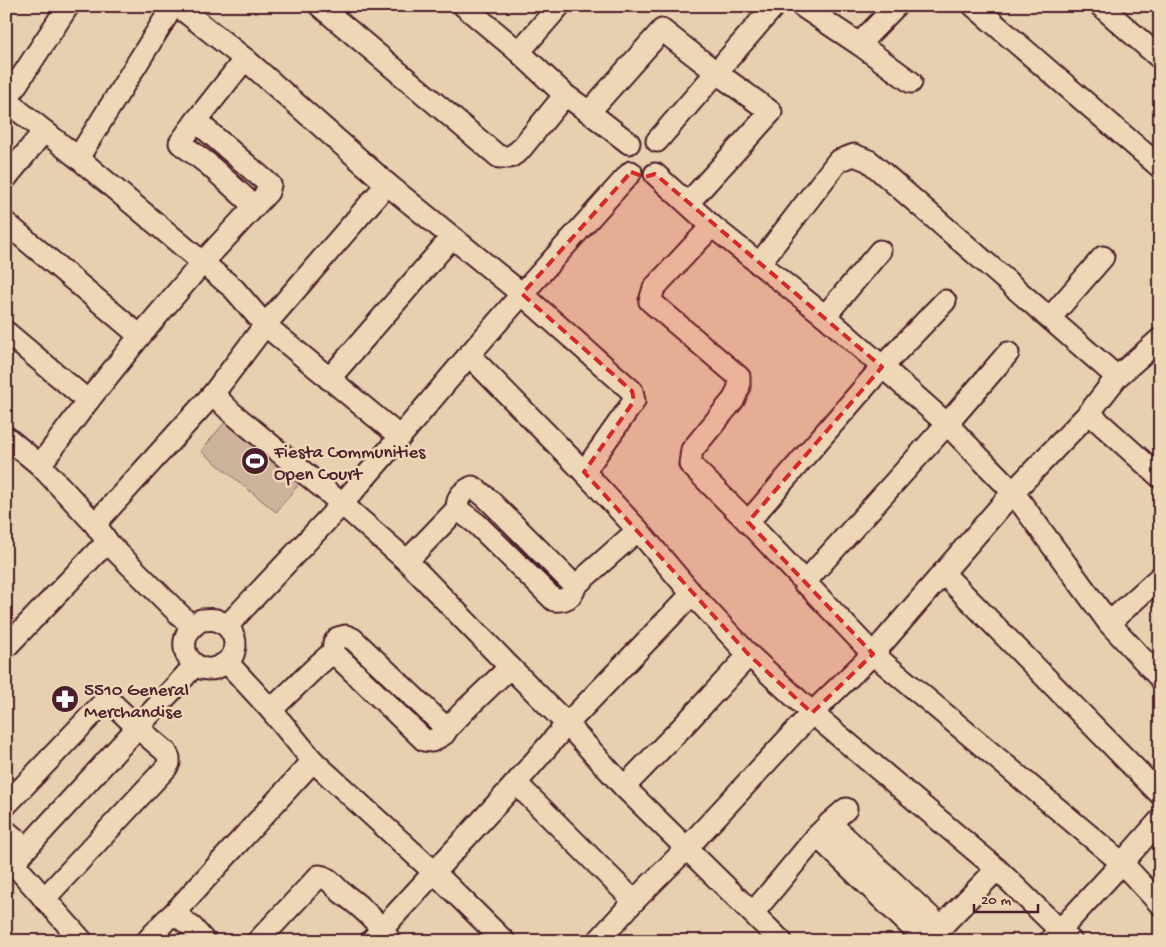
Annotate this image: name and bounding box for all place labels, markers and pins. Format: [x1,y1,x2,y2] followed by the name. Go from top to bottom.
[273,442,426,487] place label: Fiesta Communities Open Court
[240,446,270,476] sports icon: Fiesta Communities Open Court
[84,680,189,725] place label: 5510 General Merchandise
[50,684,80,714] pharmacy icon: 5510 General Merchandise

